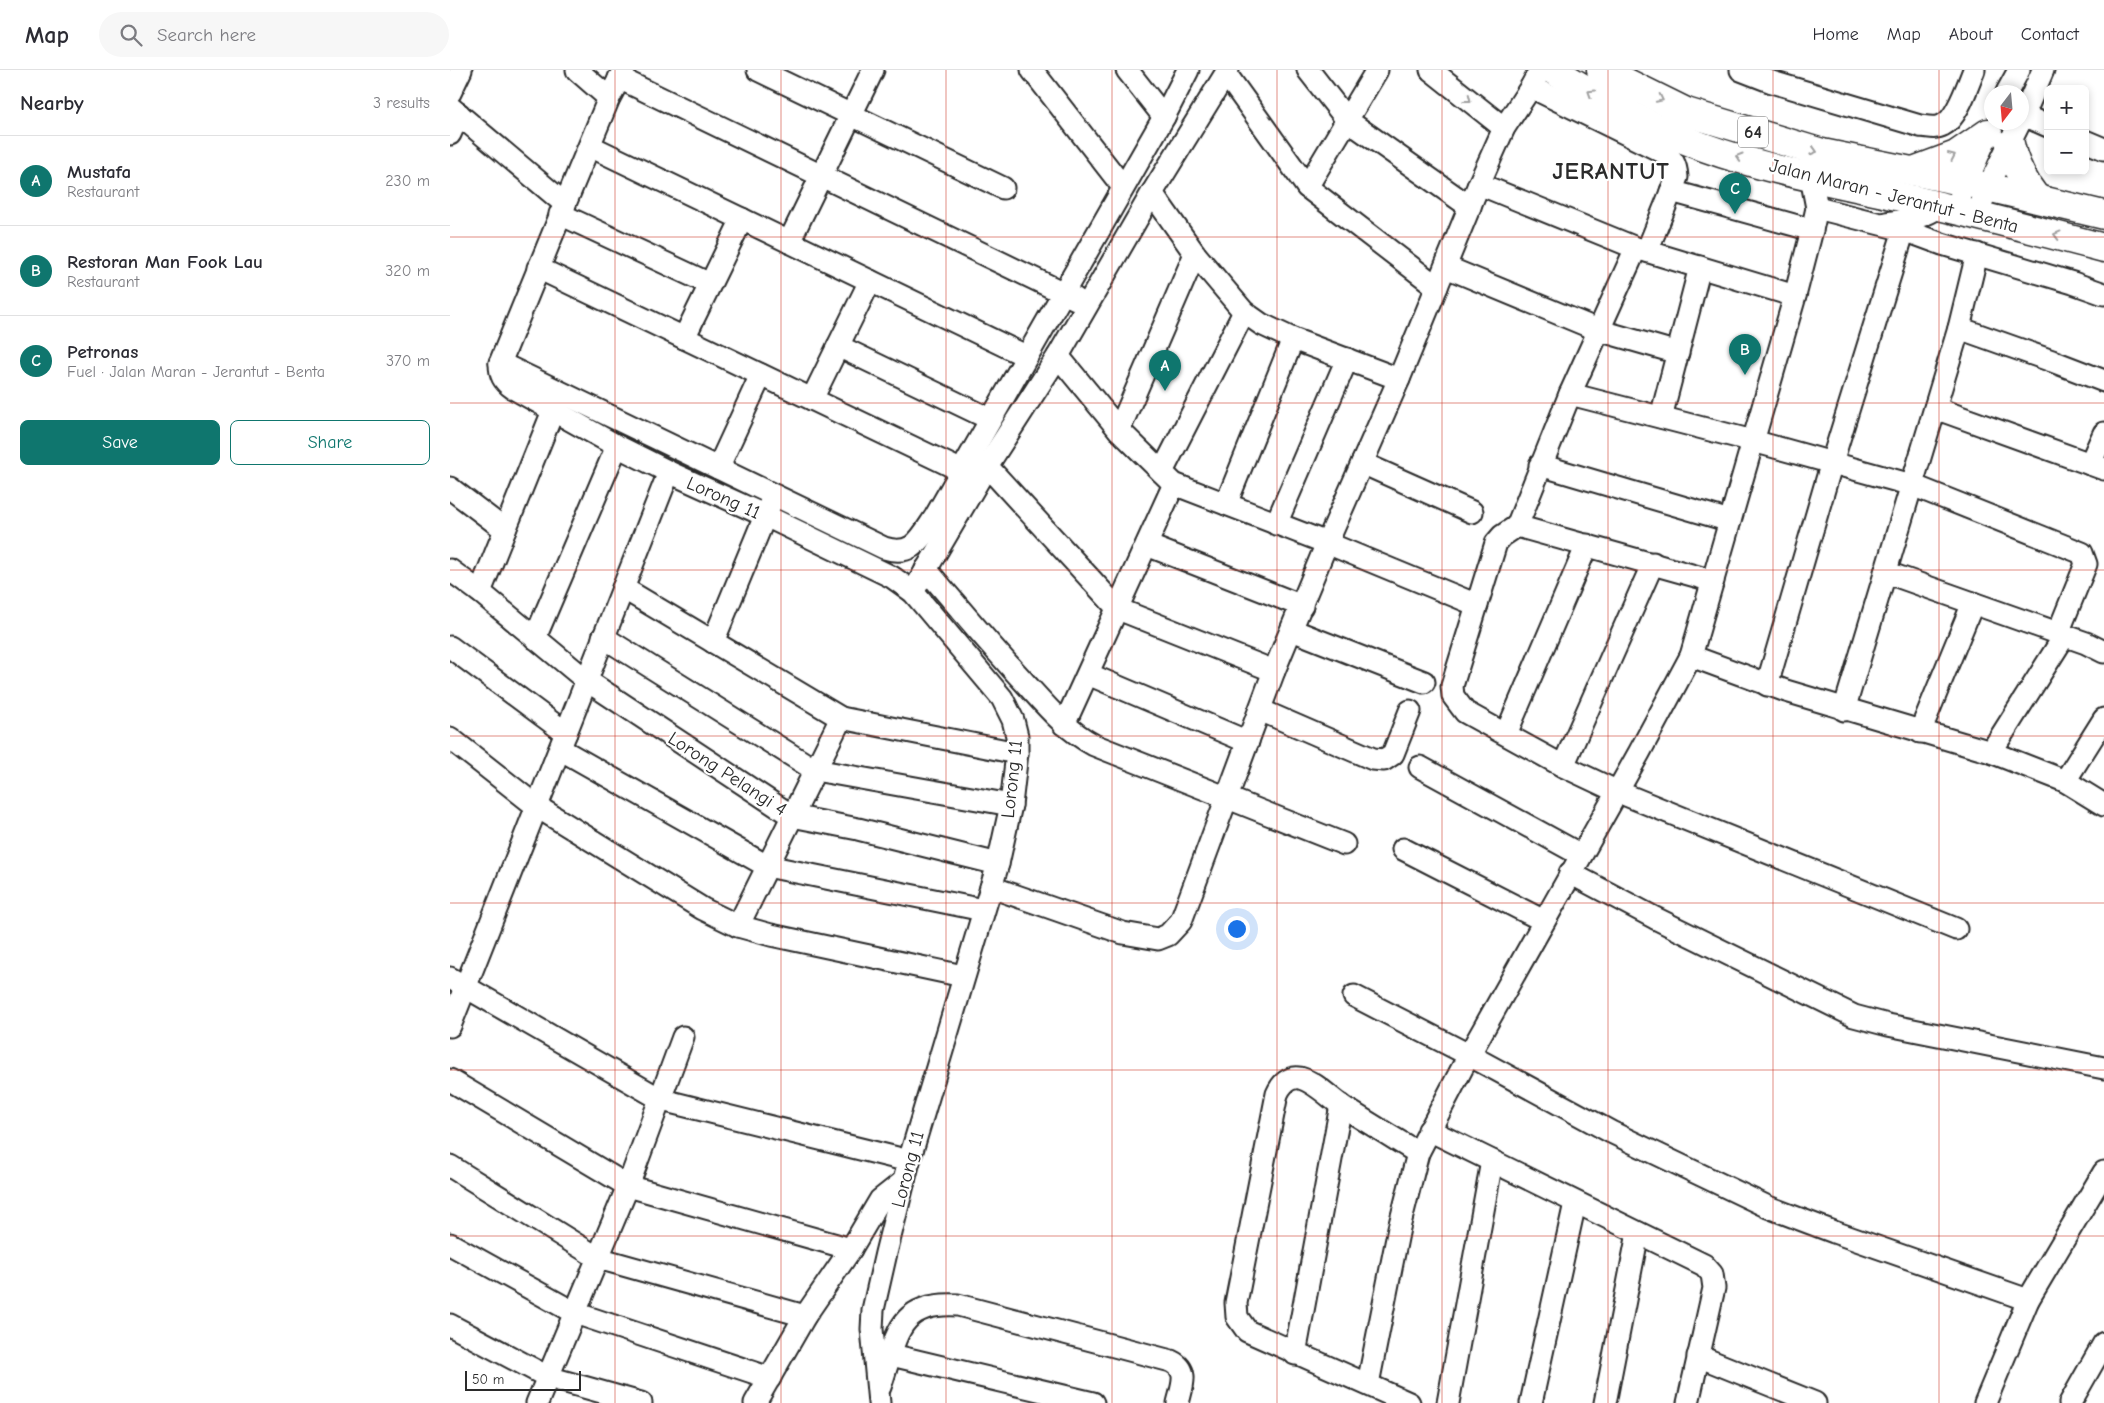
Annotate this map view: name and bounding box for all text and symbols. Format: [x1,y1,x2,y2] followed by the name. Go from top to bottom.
[99,12,449,57] search box
[25,21,69,49] text: Map
[117,21,145,49] icon: search
[157,24,256,46] text: Search here
[1812,24,1859,45] text: Home
[1887,24,1921,45] text: Map
[1949,24,1993,45] text: About
[2021,24,2079,45] text: Contact
[1984,85,2029,130] north arrow
[2044,85,2089,175] map controls
[2044,85,2089,130] button: +
[1587,90,1596,100] one-way arrow
[20,91,84,115] text: Nearby
[1462,93,1471,102] one-way arrow
[1655,93,1664,103] one-way arrow
[373,94,430,112] text: 3 results
[1738,116,1768,148] road number: 64
[2044,130,2089,175] button: −
[1810,145,1818,155] one-way arrow
[1947,152,1956,162] one-way arrow
[1736,153,1744,163] one-way arrow
[1767,154,2021,238] street label: Jalan Maran - Jerantut - Benta
[1552,157,1670,185] district label: JERANTUT
[67,161,131,183] text: Mustafa
[32,172,40,190] text: A
[385,172,430,190] text: 230 m
[1719,173,1751,214] pin: C
[67,183,139,201] text: Restaurant
[2053,231,2061,241] one-way arrow
[67,251,263,273] text: Restoran Man Fook Lau
[31,262,41,280] text: B
[385,262,430,280] text: 320 m
[67,273,139,291] text: Restaurant
[1729,334,1761,375] pin: B
[67,341,138,363] text: Petronas
[1149,350,1181,391] pin: A
[31,352,41,370] text: C
[386,352,430,370] text: 370 m
[67,363,325,381] text: Fuel · Jalan Maran - Jerantut - Benta
[20,420,220,465] button: Save
[230,420,430,465] button: Share
[683,472,764,524] street label: Lorong 11
[664,727,791,820] street label: Lorong Pelangi 4
[997,739,1027,819] street label: Lorong 11
[1224,916,1250,942] your location
[887,1129,929,1210] street label: Lorong 11
[465,1368,581,1391] scale bar
[472,1371,504,1388] text: 50 m

